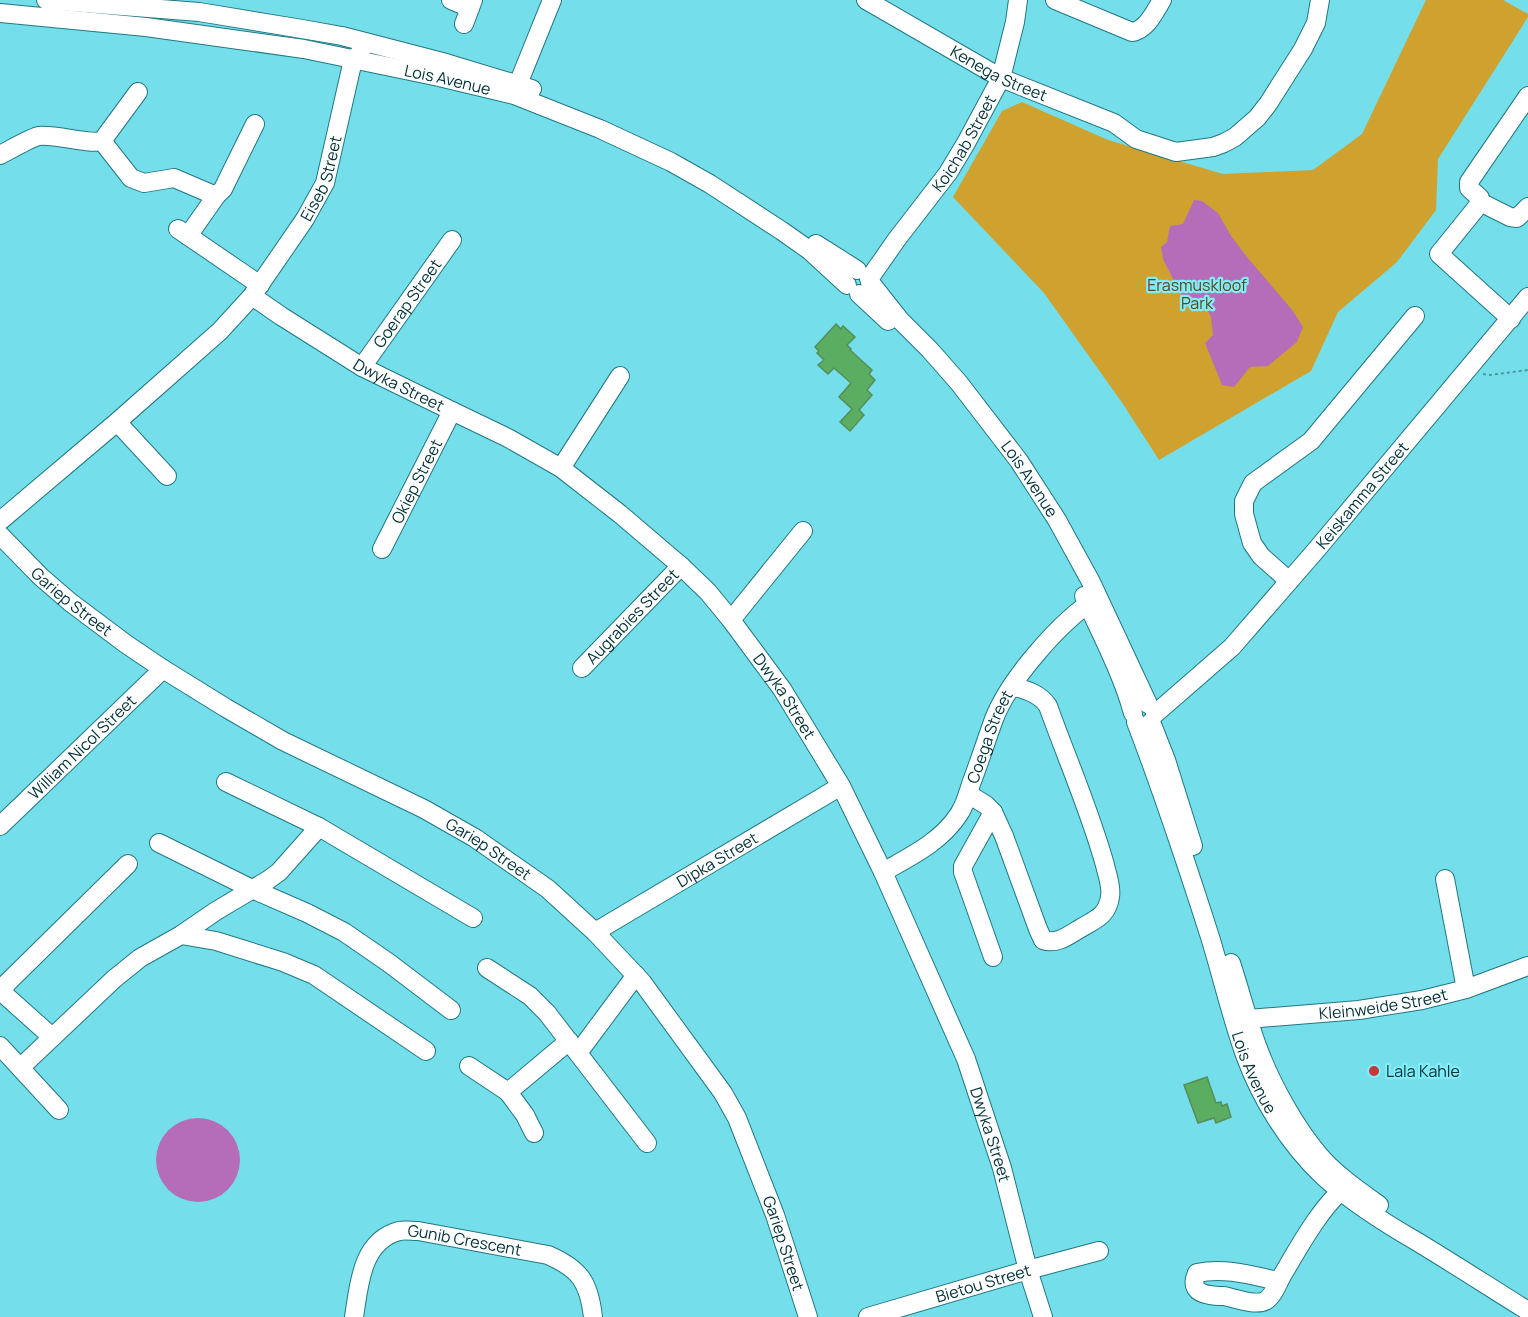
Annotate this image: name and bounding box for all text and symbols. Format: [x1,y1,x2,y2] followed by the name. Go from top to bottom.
[946,40,1050,106] street label: Kenega Street
[403,59,493,100] street label: Lois Avenue
[927,91,1001,196] street label: Koichab Street
[295,133,346,225] street label: Eiseb Street
[368,254,446,352] street label: Goerap Street
[1147,274,1247,314] park label: Erasmuskloof Park
[349,353,448,417] street label: Dwyka Street
[386,435,447,527] street label: Okiep Street
[996,436,1063,521] street label: Lois Avenue
[1311,437,1413,553] street label: Keiskamma Street
[26,562,117,641] street label: Gariep Street
[581,564,683,669] street label: Augrabies Street
[748,649,821,743] street label: Dwyka Street
[961,686,1018,786] street label: Coega Street
[23,690,141,804] street label: William Nicol Street
[442,813,536,885] street label: Gariep Street
[672,827,762,892] street label: Dipka Street
[1318,983,1450,1024] street label: Kleinweide Street
[1227,1028,1282,1118] street label: Lois Avenue
[1386,1060,1460,1082] place label: Lala Kahle
[1367,1064,1381,1078] marker: Lala Kahle
[965,1084,1016,1184] street label: Dwyka Street
[758,1193,810,1293] street label: Gariep Street
[407,1220,523,1261] street label: Gunib Crescent
[933,1259,1033,1308] street label: Bietou Street

